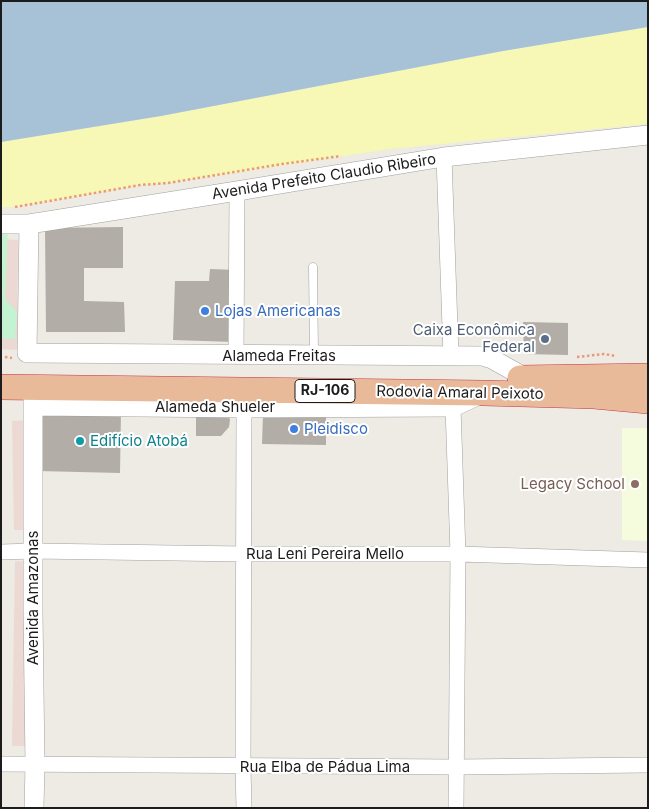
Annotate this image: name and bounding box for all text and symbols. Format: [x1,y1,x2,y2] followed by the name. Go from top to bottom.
[211,150,437,204] street label: Avenida Prefeito Claudio Ribeiro
[215,302,341,320] place label: Lojas Americanas
[199,305,211,317] marker: Lojas Americanas
[413,321,535,356] place label: Caixa Econômica Federal
[539,333,551,345] marker: Caixa Econômica Federal
[222,347,336,365] street label: Alameda Freitas
[295,380,355,402] road number: RJ-106
[376,383,544,403] street label: Rodovia Amaral Peixoto
[155,398,275,416] street label: Alameda Shueler
[304,420,368,438] place label: Pleidisco
[288,423,300,435] marker: Pleidisco
[90,432,188,450] place label: Edifício Atobá
[74,435,86,447] marker: Edifício Atobá
[521,475,625,493] place label: Legacy School
[629,478,641,490] marker: Legacy School
[24,531,42,665] street label: Avenida Amazonas
[246,545,404,563] street label: Rua Leni Pereira Mello
[240,758,410,776] street label: Rua Elba de Pádua Lima

